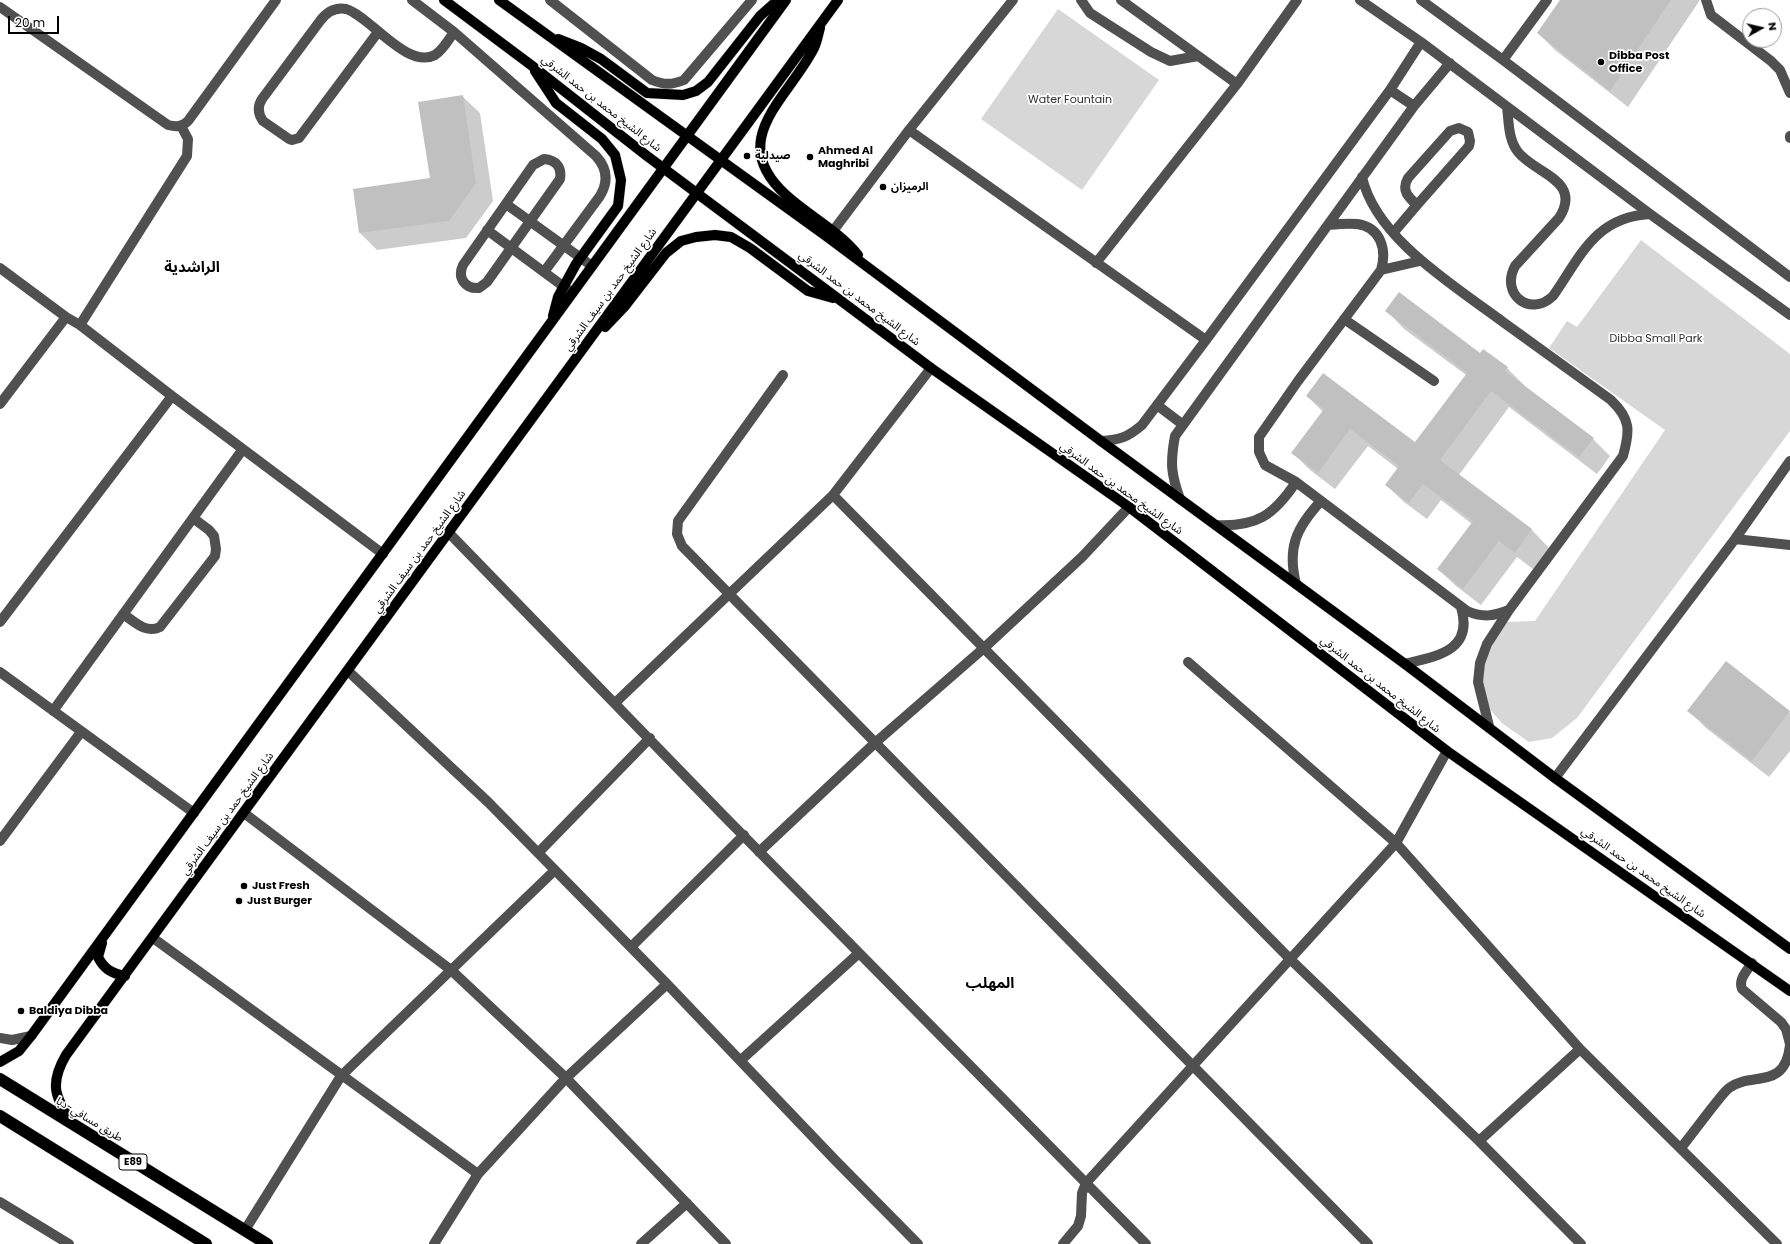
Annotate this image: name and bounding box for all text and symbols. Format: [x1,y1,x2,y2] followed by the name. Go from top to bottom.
[10,8,61,34] scale bar
[1742,8,1782,48] north arrow
[15,14,45,31] text: 20 m
[1764,21,1781,32] text: N
[1609,49,1669,75] place label: Dibba Post Office
[538,53,664,155] street label: شارع الشيخ محمد بن حمد الشرقي
[1596,57,1606,67] marker: Dibba Post Office
[1028,93,1112,107] park label: Water Fountain
[818,144,873,170] place label: Ahmed Al Maghribi
[755,149,790,163] place label: صيدلية
[742,151,752,161] marker: صيدلية
[805,152,815,162] marker: Ahmed Al Maghribi
[891,180,929,194] place label: الرميزان
[878,182,888,192] marker: الرميزان
[562,226,660,354] street label: شارع الشيخ حمد بن سيف الشرقي
[796,249,922,349] street label: شارع الشيخ محمد بن حمد الشرقي
[164,259,220,277] district label: الراشدية
[1610,332,1702,346] park label: Dibba Small Park
[1057,440,1185,538] street label: شارع الشيخ محمد بن حمد الشرقي
[371,488,469,616] street label: شارع الشيخ حمد بن سيف الشرقي
[1317,634,1443,736] street label: شارع الشيخ محمد بن حمد الشرقي
[179,750,277,878] street label: شارع الشيخ حمد بن سيف الشرقي
[1578,825,1708,921] street label: شارع الشيخ محمد بن حمد الشرقي
[252,879,310,893] place label: Just Fresh
[239,881,249,891] marker: Just Fresh
[247,894,312,908] place label: Just Burger
[234,896,244,906] marker: Just Burger
[966,975,1014,993] district label: المهلب
[29,1004,108,1018] place label: Baldiya Dibba
[16,1006,26,1016] marker: Baldiya Dibba
[53,1095,125,1145] street label: طريق مسافي-دبا
[119,1154,147,1170] road number: E89

